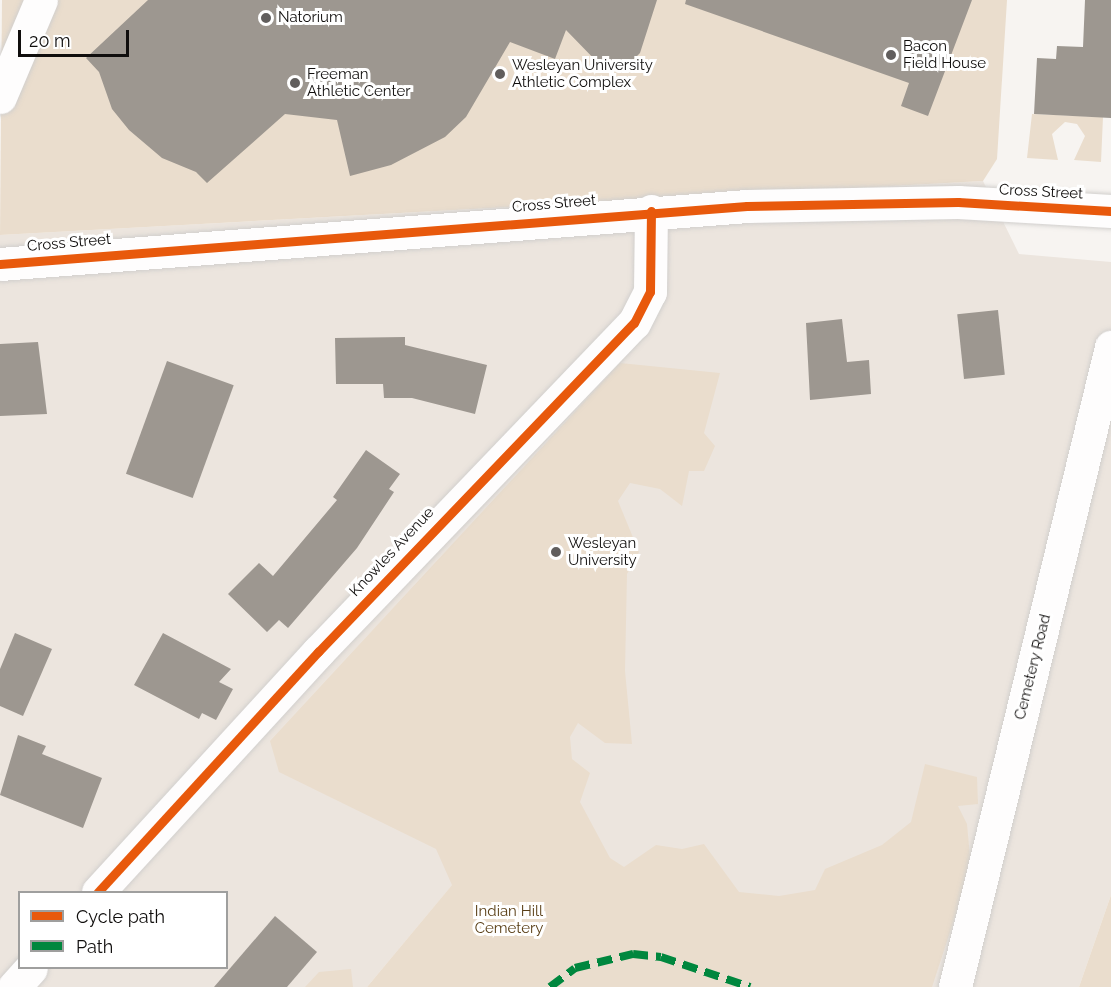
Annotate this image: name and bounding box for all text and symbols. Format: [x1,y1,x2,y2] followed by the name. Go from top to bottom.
[278,9,343,27] place label: Natorium
[259,11,273,25] marker: Natorium
[21,18,132,56] scale bar
[29,30,71,51] text: 20 m
[903,37,986,72] place label: Bacon Field House
[884,48,898,62] marker: Bacon Field House
[512,56,653,91] place label: Wesleyan University Athletic Complex
[307,65,410,100] place label: Freeman Athletic Center
[493,67,507,81] marker: Wesleyan University Athletic Complex
[288,76,302,90] marker: Freeman Athletic Center
[999,181,1083,203] street label: Cross Street
[511,191,597,217] street label: Cross Street
[26,230,112,256] street label: Cross Street
[346,504,438,600] street label: Knowles Avenue
[568,534,637,569] place label: Wesleyan University
[549,545,563,559] marker: Wesleyan University
[1011,612,1055,722] street label: Cemetery Road
[18,891,228,969] legend
[475,902,543,937] park label: Indian Hill Cemetery
[76,906,165,927] text: Cycle path
[76,936,113,957] text: Path

